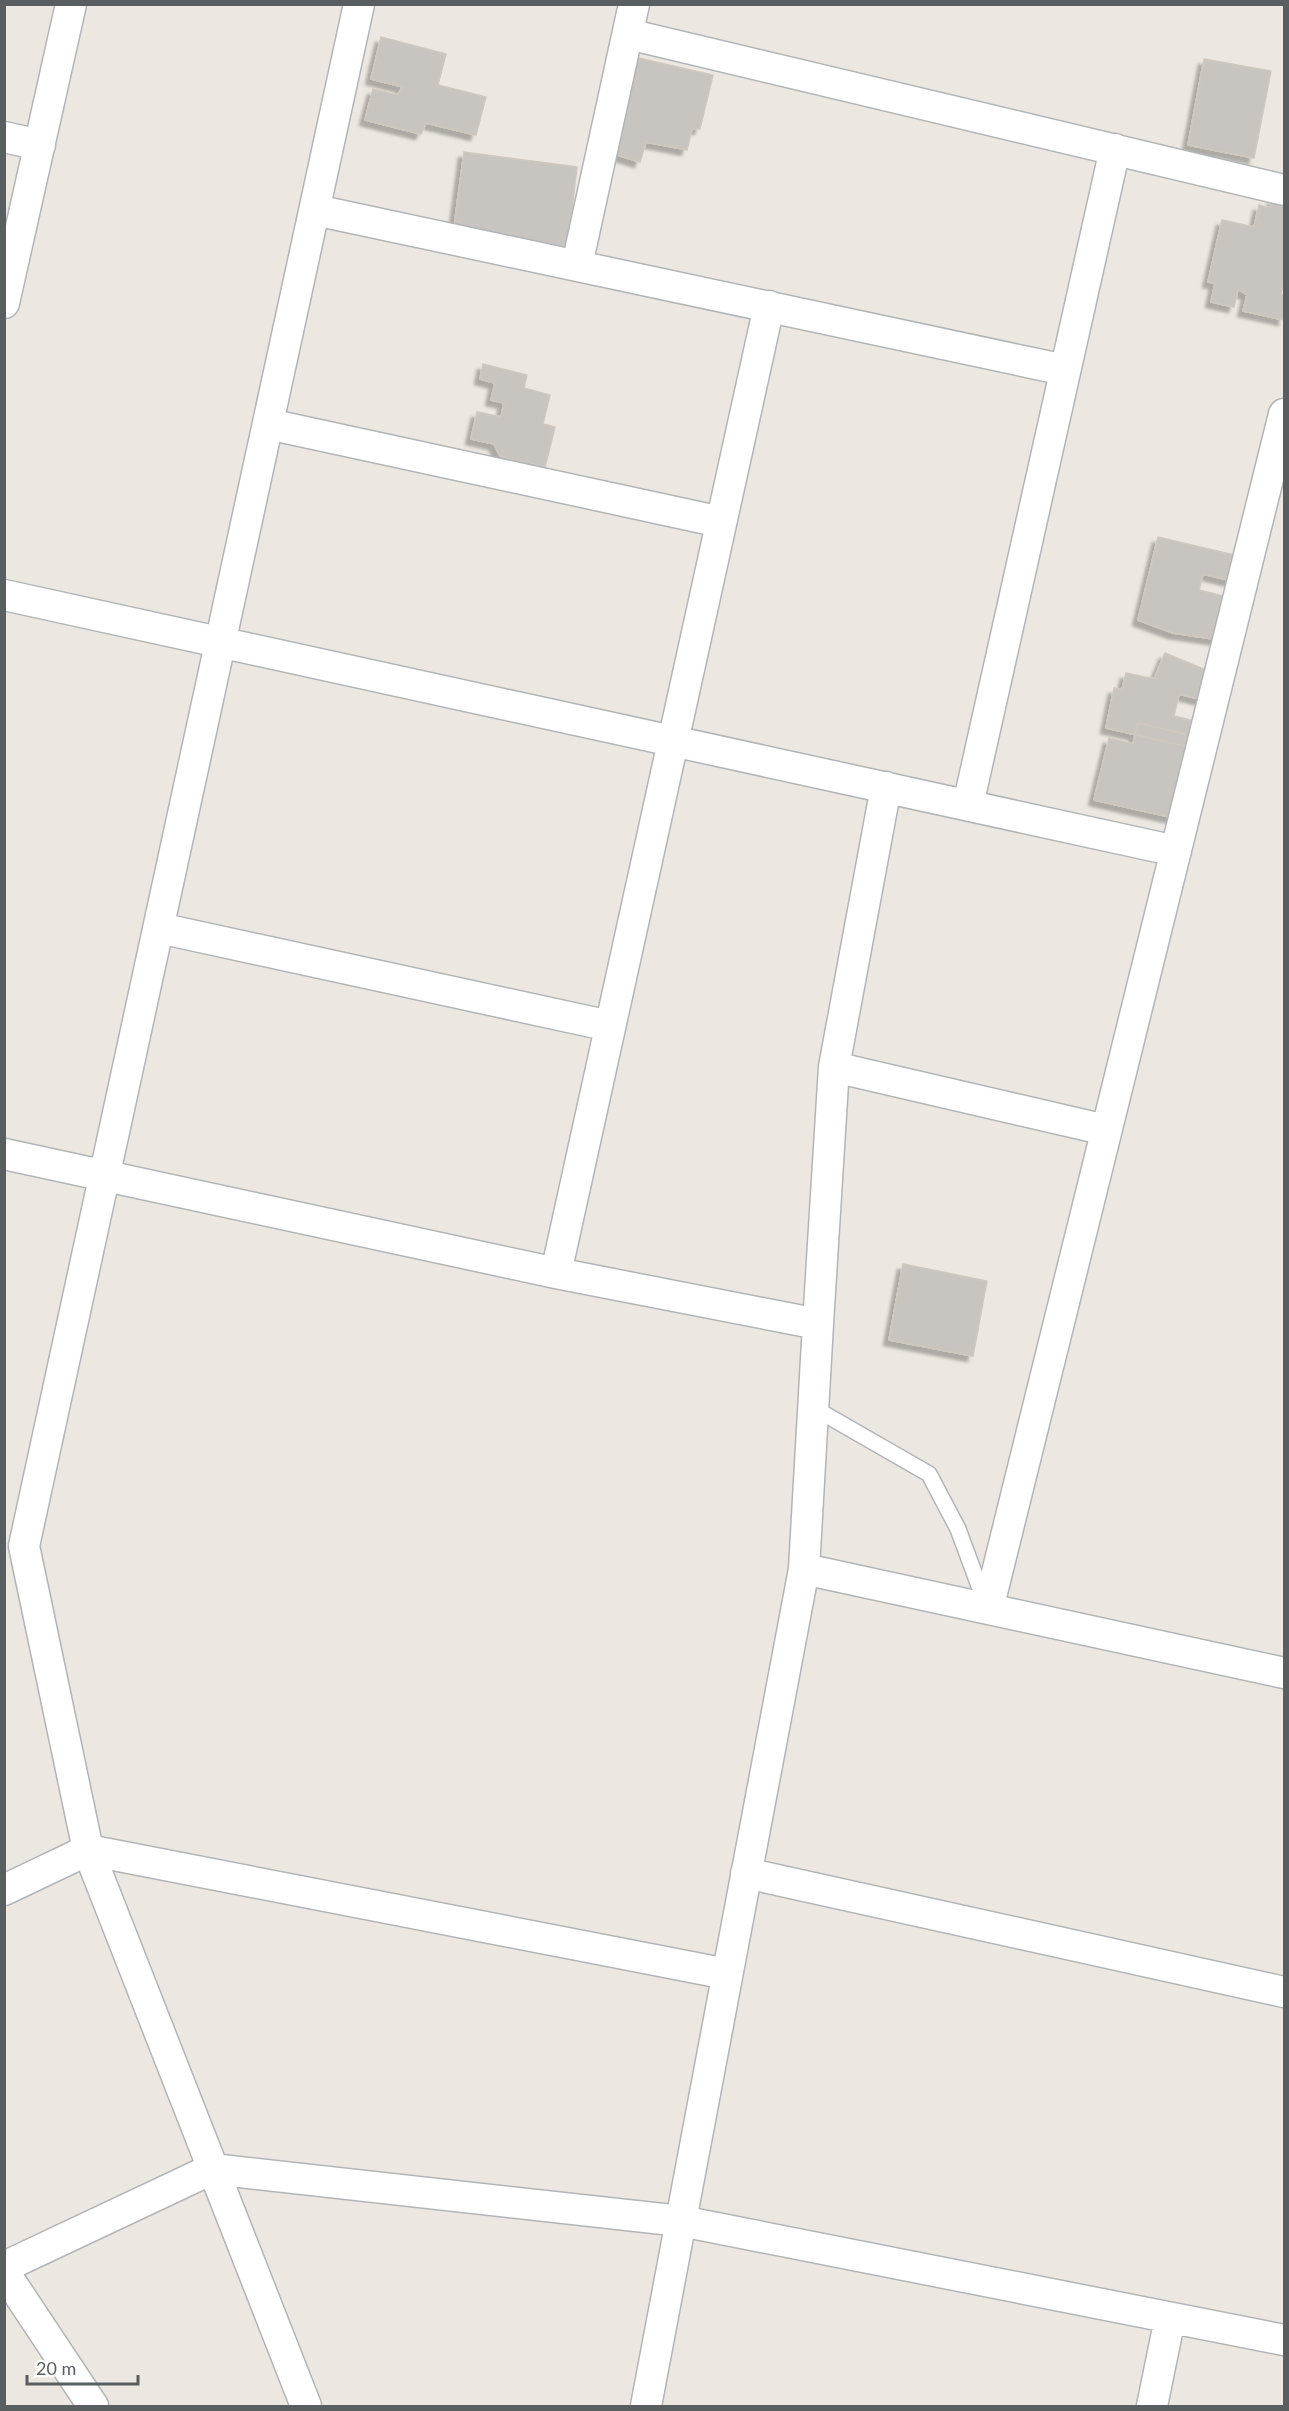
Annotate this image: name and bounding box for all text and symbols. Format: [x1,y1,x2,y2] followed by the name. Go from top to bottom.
[27,2348,138,2386] scale bar
[36,2357,76,2379] text: 20 m

